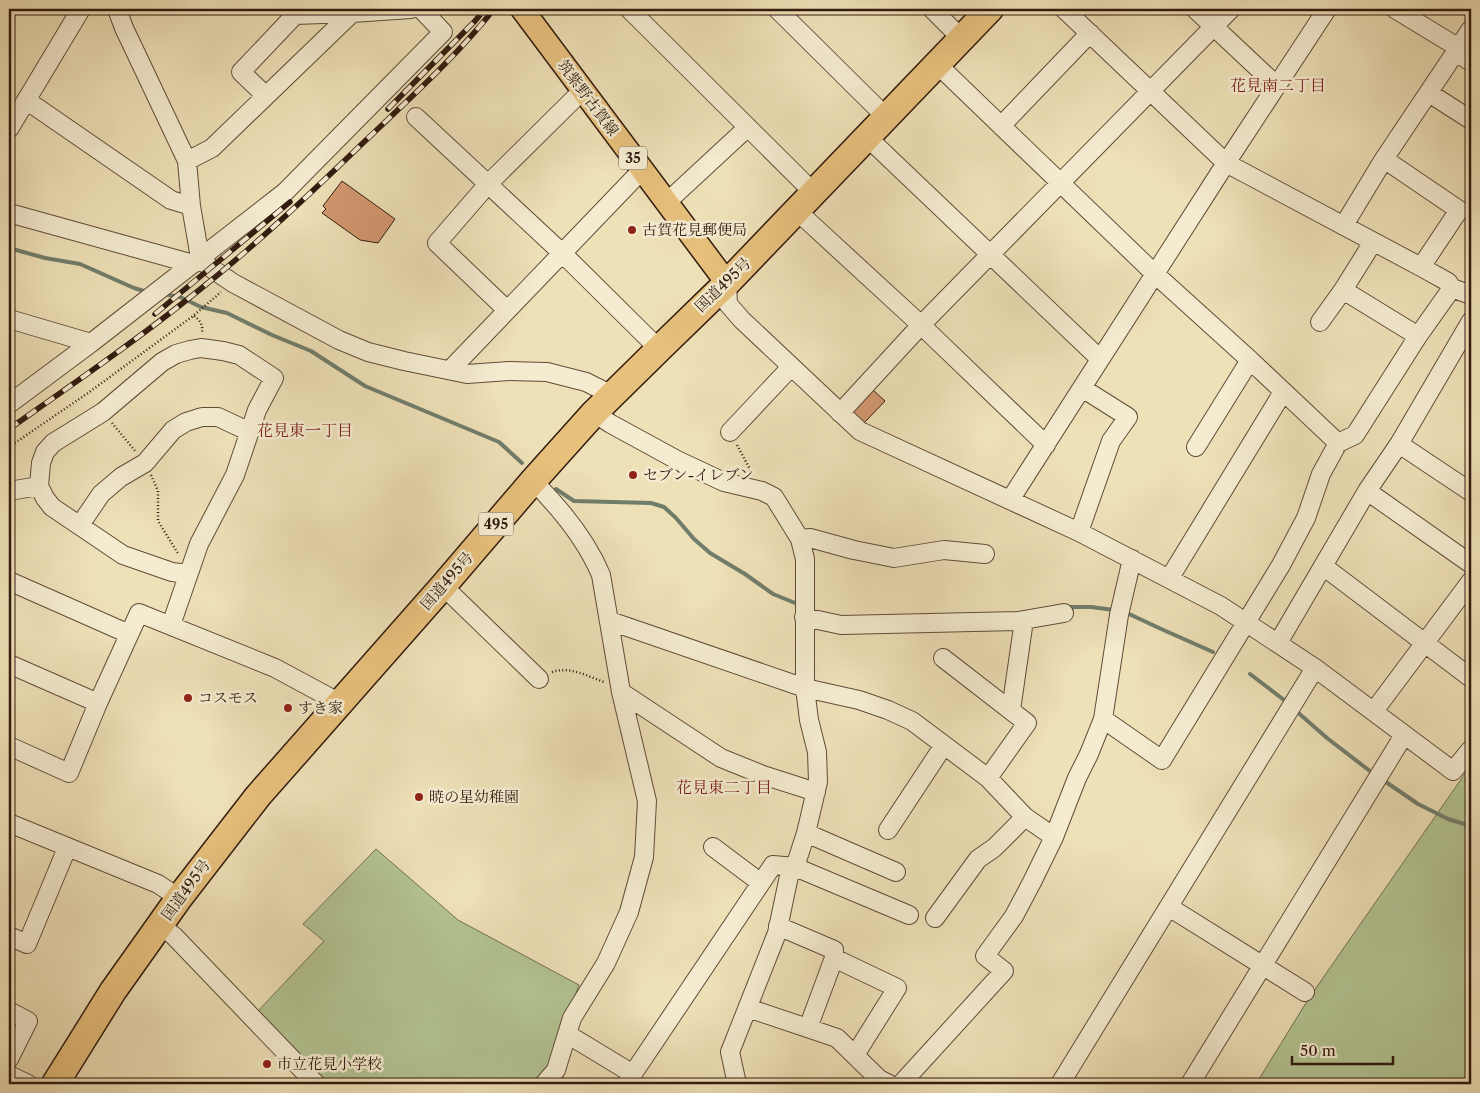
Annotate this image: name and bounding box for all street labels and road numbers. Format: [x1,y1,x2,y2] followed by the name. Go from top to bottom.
[554,56,623,139] street label: 筑紫野古賀線
[619,146,647,170] road number: 35
[691,253,755,316] street label: 国道495号
[478,512,514,536] road number: 495
[416,548,477,614] street label: 国道495号
[157,856,214,924] street label: 国道495号

